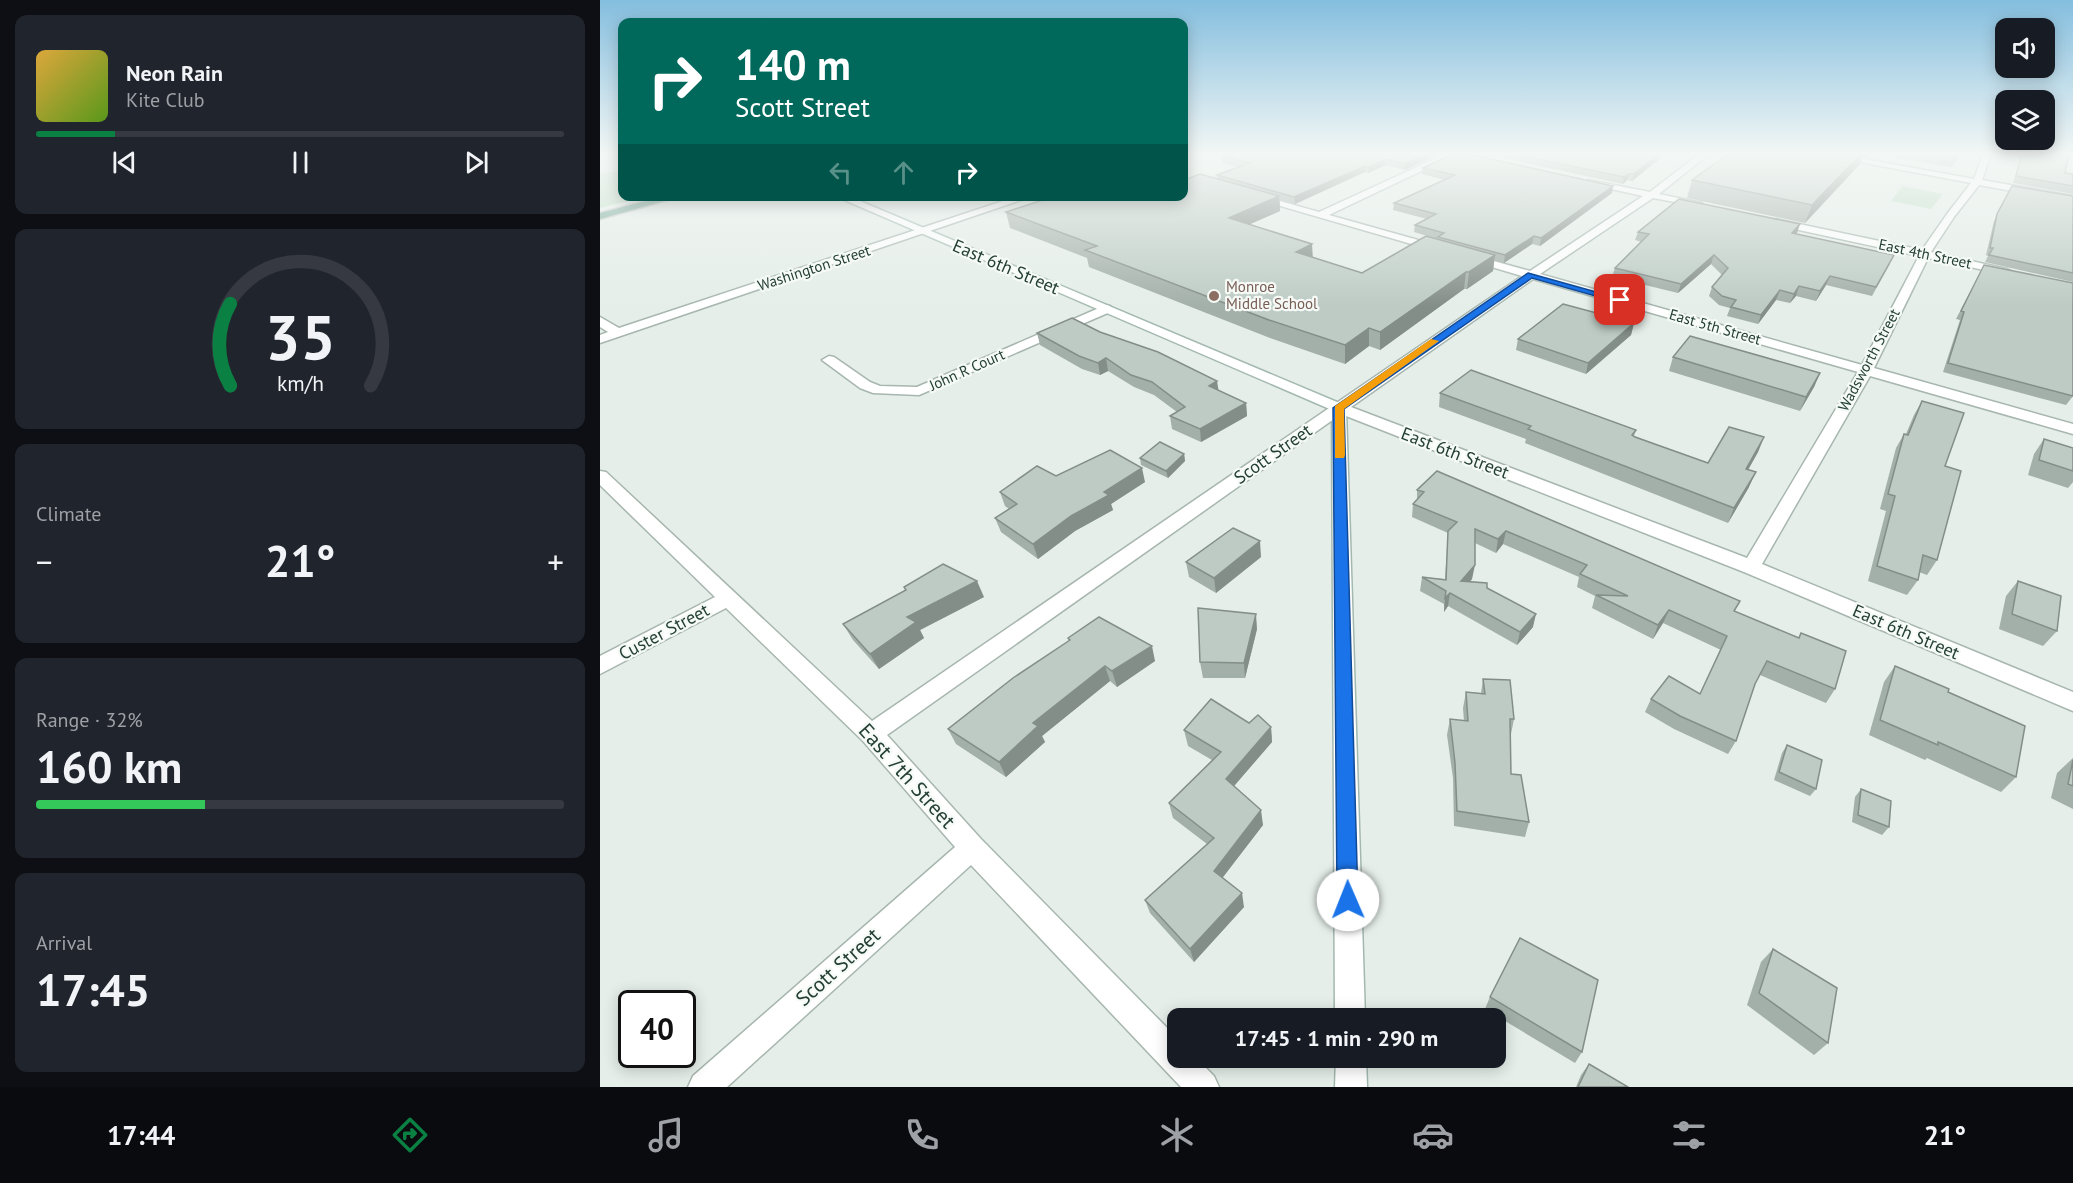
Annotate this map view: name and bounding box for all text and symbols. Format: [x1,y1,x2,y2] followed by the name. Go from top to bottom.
[1995,18,2055,150] map controls
[1995,18,2055,78] button: sound
[735,37,851,92] text: 140 m
[636,42,714,120] icon: right
[126,59,223,87] text: Neon Rain
[126,87,204,113] text: Kite Club
[735,90,870,124] text: Scott Street
[1995,90,2055,150] button: layers
[108,146,141,179] icon: previous
[284,146,317,179] icon: pause
[460,146,493,179] icon: next
[824,156,857,189] icon: left
[887,156,920,189] icon: ahead
[950,156,983,189] icon: right
[949,234,1063,299] street label: East 6th Street
[1877,234,1973,273] street label: East 4th Street
[755,240,873,295] street label: Washington Street
[1594,274,1645,325] pin
[1226,277,1318,313] place label: Monroe Middle School
[1603,283,1636,316] icon: arrive
[1207,289,1221,303] marker: Monroe Middle School
[265,296,335,377] text: 35
[1667,304,1763,349] street label: East 5th Street
[1833,305,1904,414] street label: Wadsworth Street
[925,344,1007,395] street label: John R Court
[276,370,323,398] text: km/h
[1229,418,1316,489] street label: Scott Street
[1398,421,1512,484] street label: East 6th Street
[36,501,102,527] text: Climate
[265,531,335,589] text: 21°
[36,540,53,583] text: −
[547,540,564,583] text: +
[615,598,713,665] street label: Custer Street
[1849,599,1963,664] street label: East 6th Street
[36,707,143,733] text: Range · 32%
[853,718,962,834] street label: East 7th Street
[36,737,182,795] text: 160 km
[1316,868,1380,932] position arrow
[790,922,886,1012] street label: Scott Street
[36,930,92,956] text: Arrival
[36,960,150,1018] text: 17:45
[618,990,696,1068] speed limit sign: 40
[1235,1024,1438,1052] text: 17:45 · 1 min · 290 m
[389,1114,431,1156] icon: directions
[645,1114,687,1156] icon: music
[901,1114,943,1156] icon: phone
[1156,1114,1198,1156] icon: climate
[1412,1114,1454,1156] icon: car
[1668,1114,1710,1156] icon: filters
[107,1118,175,1152] text: 17:44
[1924,1118,1966,1152] text: 21°

